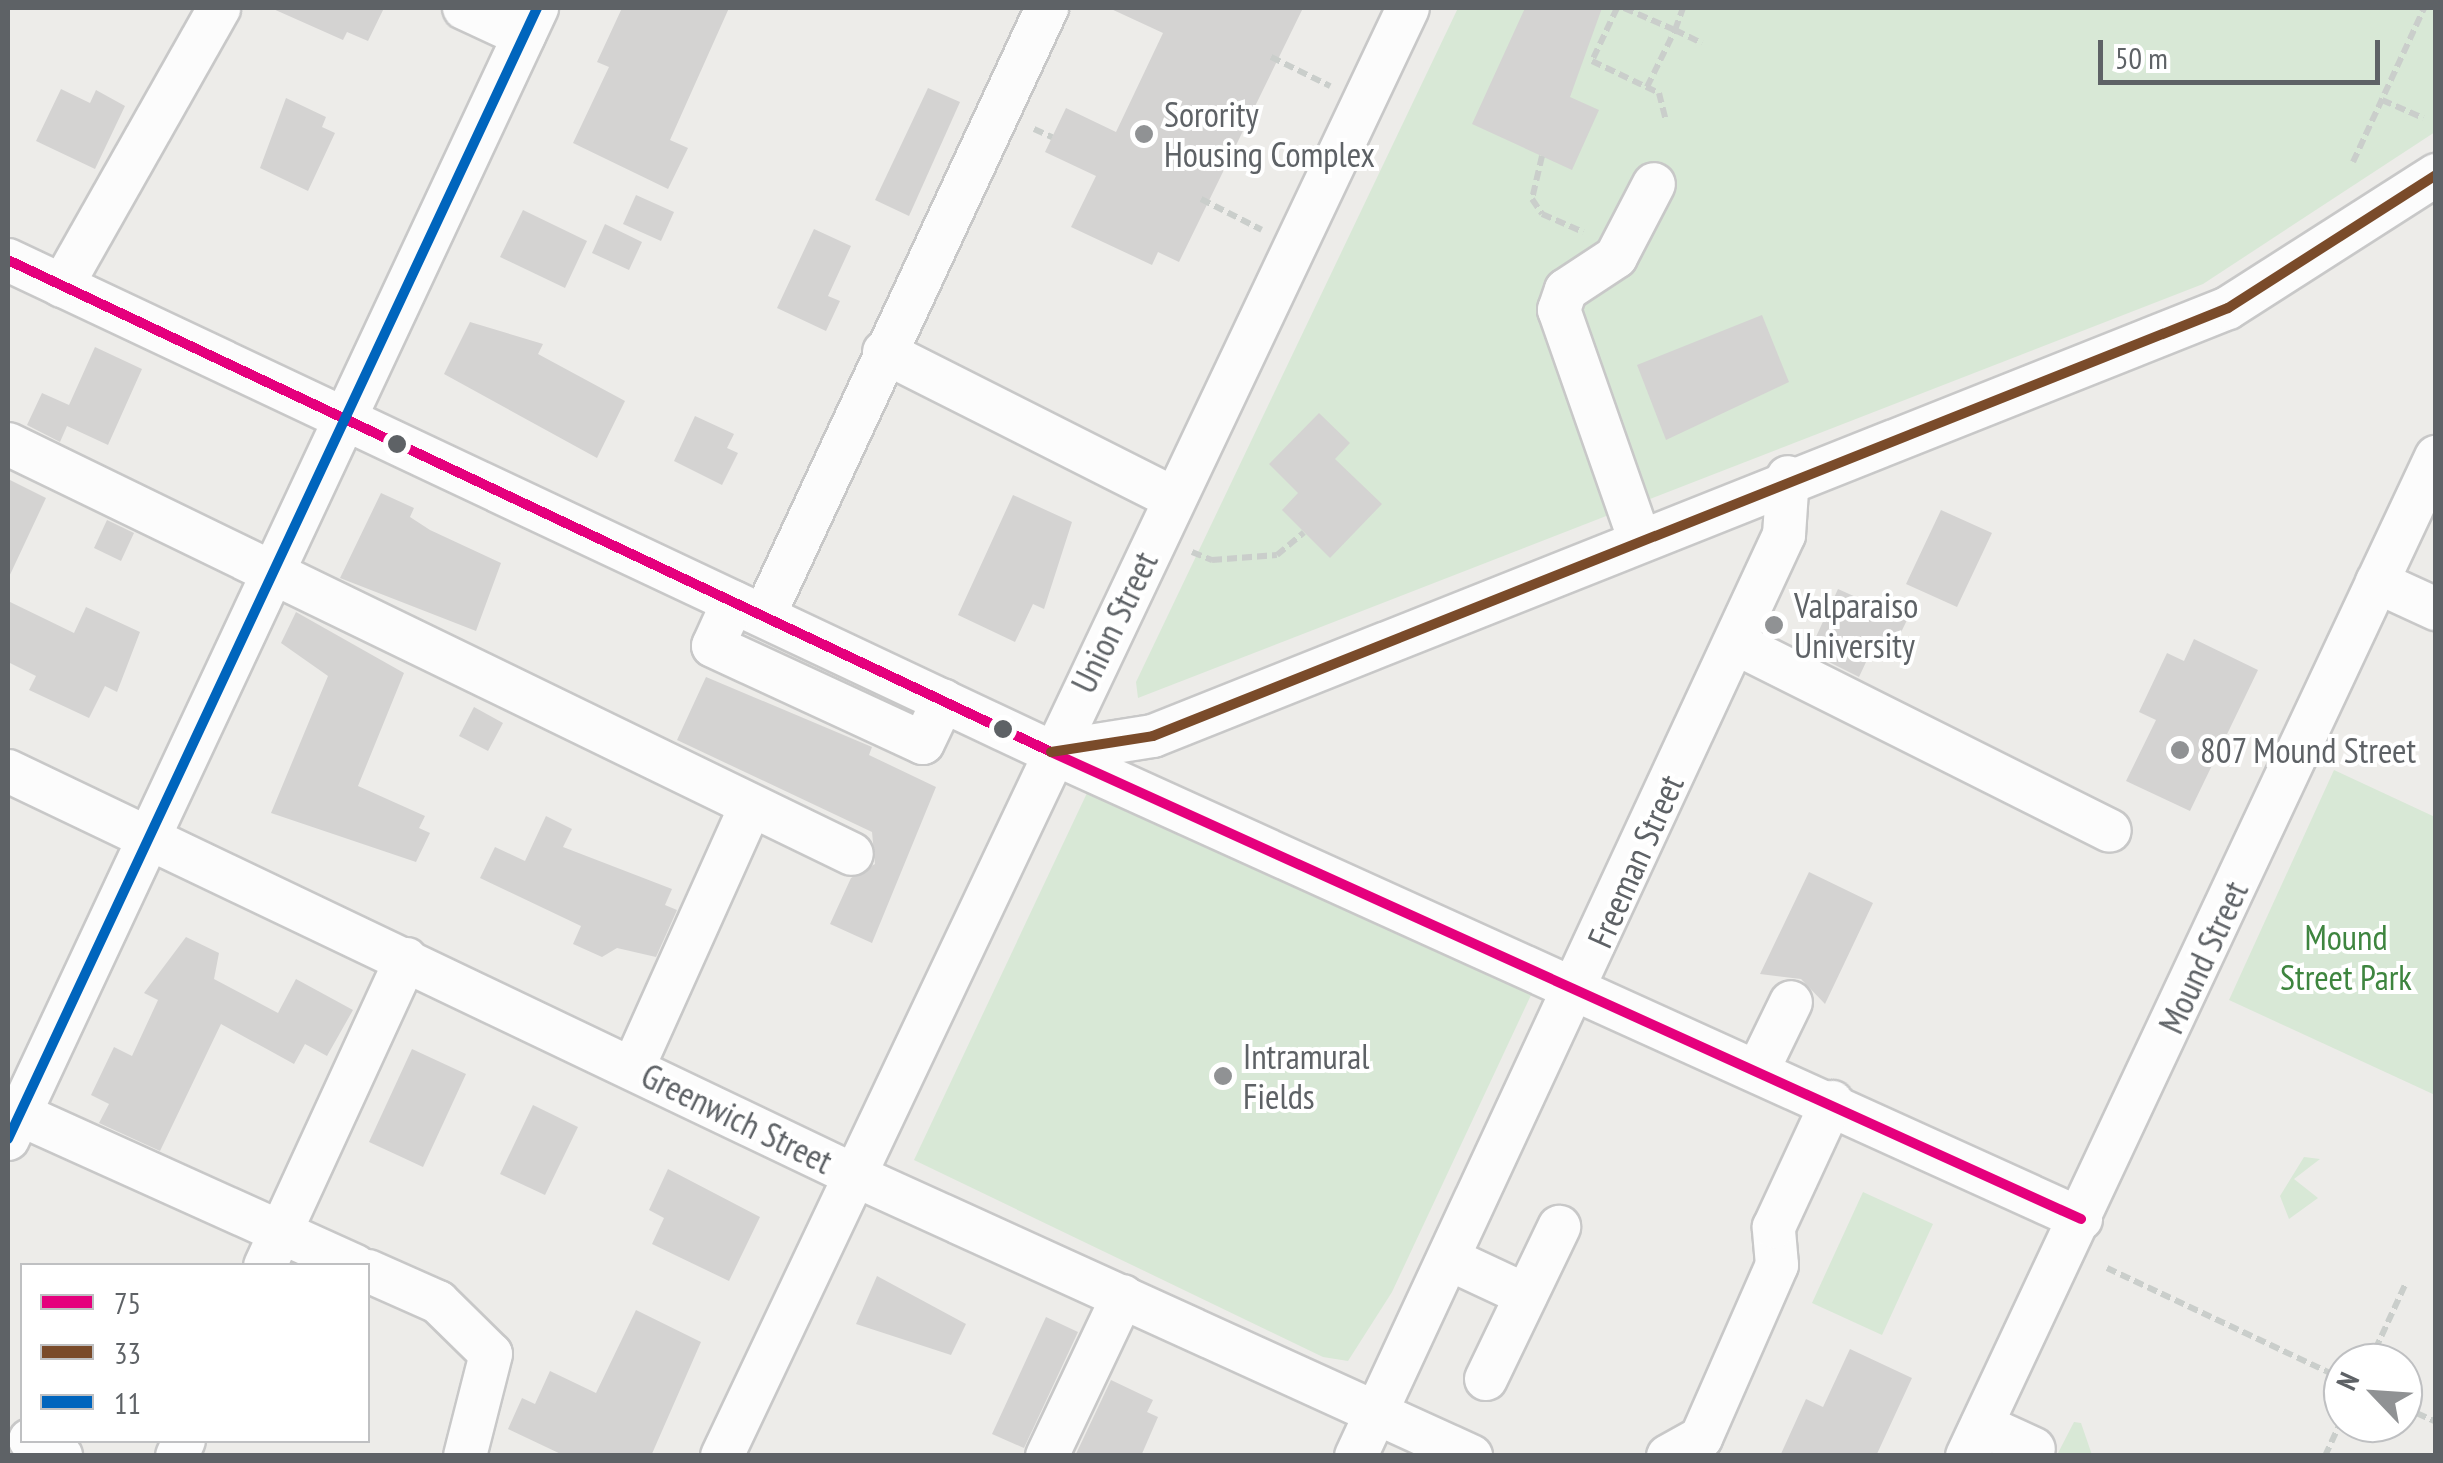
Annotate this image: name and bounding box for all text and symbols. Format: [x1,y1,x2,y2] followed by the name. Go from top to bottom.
[2103,20,2386,82] scale bar
[2115,38,2168,77] text: 50 m
[1164,93,1375,175] place label: Sorority Housing Complex
[1133,123,1155,145] marker: Sorority Housing Complex
[387,434,407,454] unlabelled marker
[1062,545,1166,699] street label: Union Street
[1794,584,1918,666] place label: Valparaiso University
[1763,614,1785,636] marker: Valparaiso University
[993,719,1013,739] unlabelled marker
[2200,729,2418,771] place label: 807 Mound Street
[2169,739,2191,761] marker: 807 Mound Street
[1578,768,1692,954] street label: Freeman Street
[2150,874,2256,1040] street label: Mound Street
[2280,916,2412,998] park label: Mound Street Park
[1243,1035,1369,1117] place label: Intramural Fields
[635,1054,839,1182] street label: Greenwich Street
[1212,1065,1234,1087] marker: Intramural Fields
[20,1263,370,1443] legend
[114,1283,141,1322] text: 75
[114,1333,141,1372] text: 33
[2323,1343,2423,1443] north arrow
[2327,1366,2367,1396] text: N
[114,1383,141,1422] text: 11

